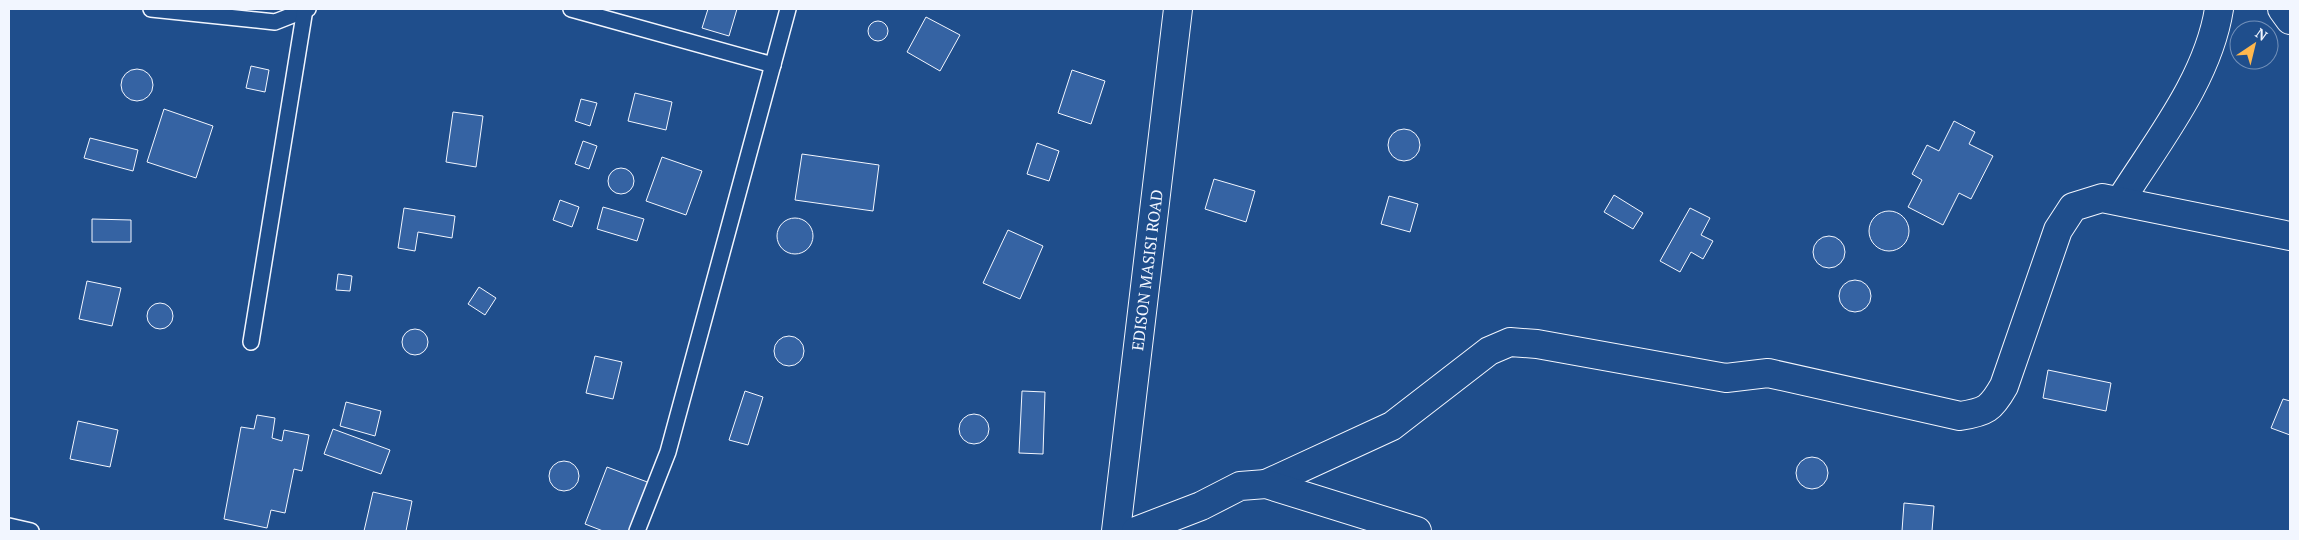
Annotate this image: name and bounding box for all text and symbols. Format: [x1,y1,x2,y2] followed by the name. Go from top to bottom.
[2229,20,2279,70] north arrow
[2252,23,2272,45] text: N
[1126,188,1168,352] street label: EDISON MASISI ROAD

